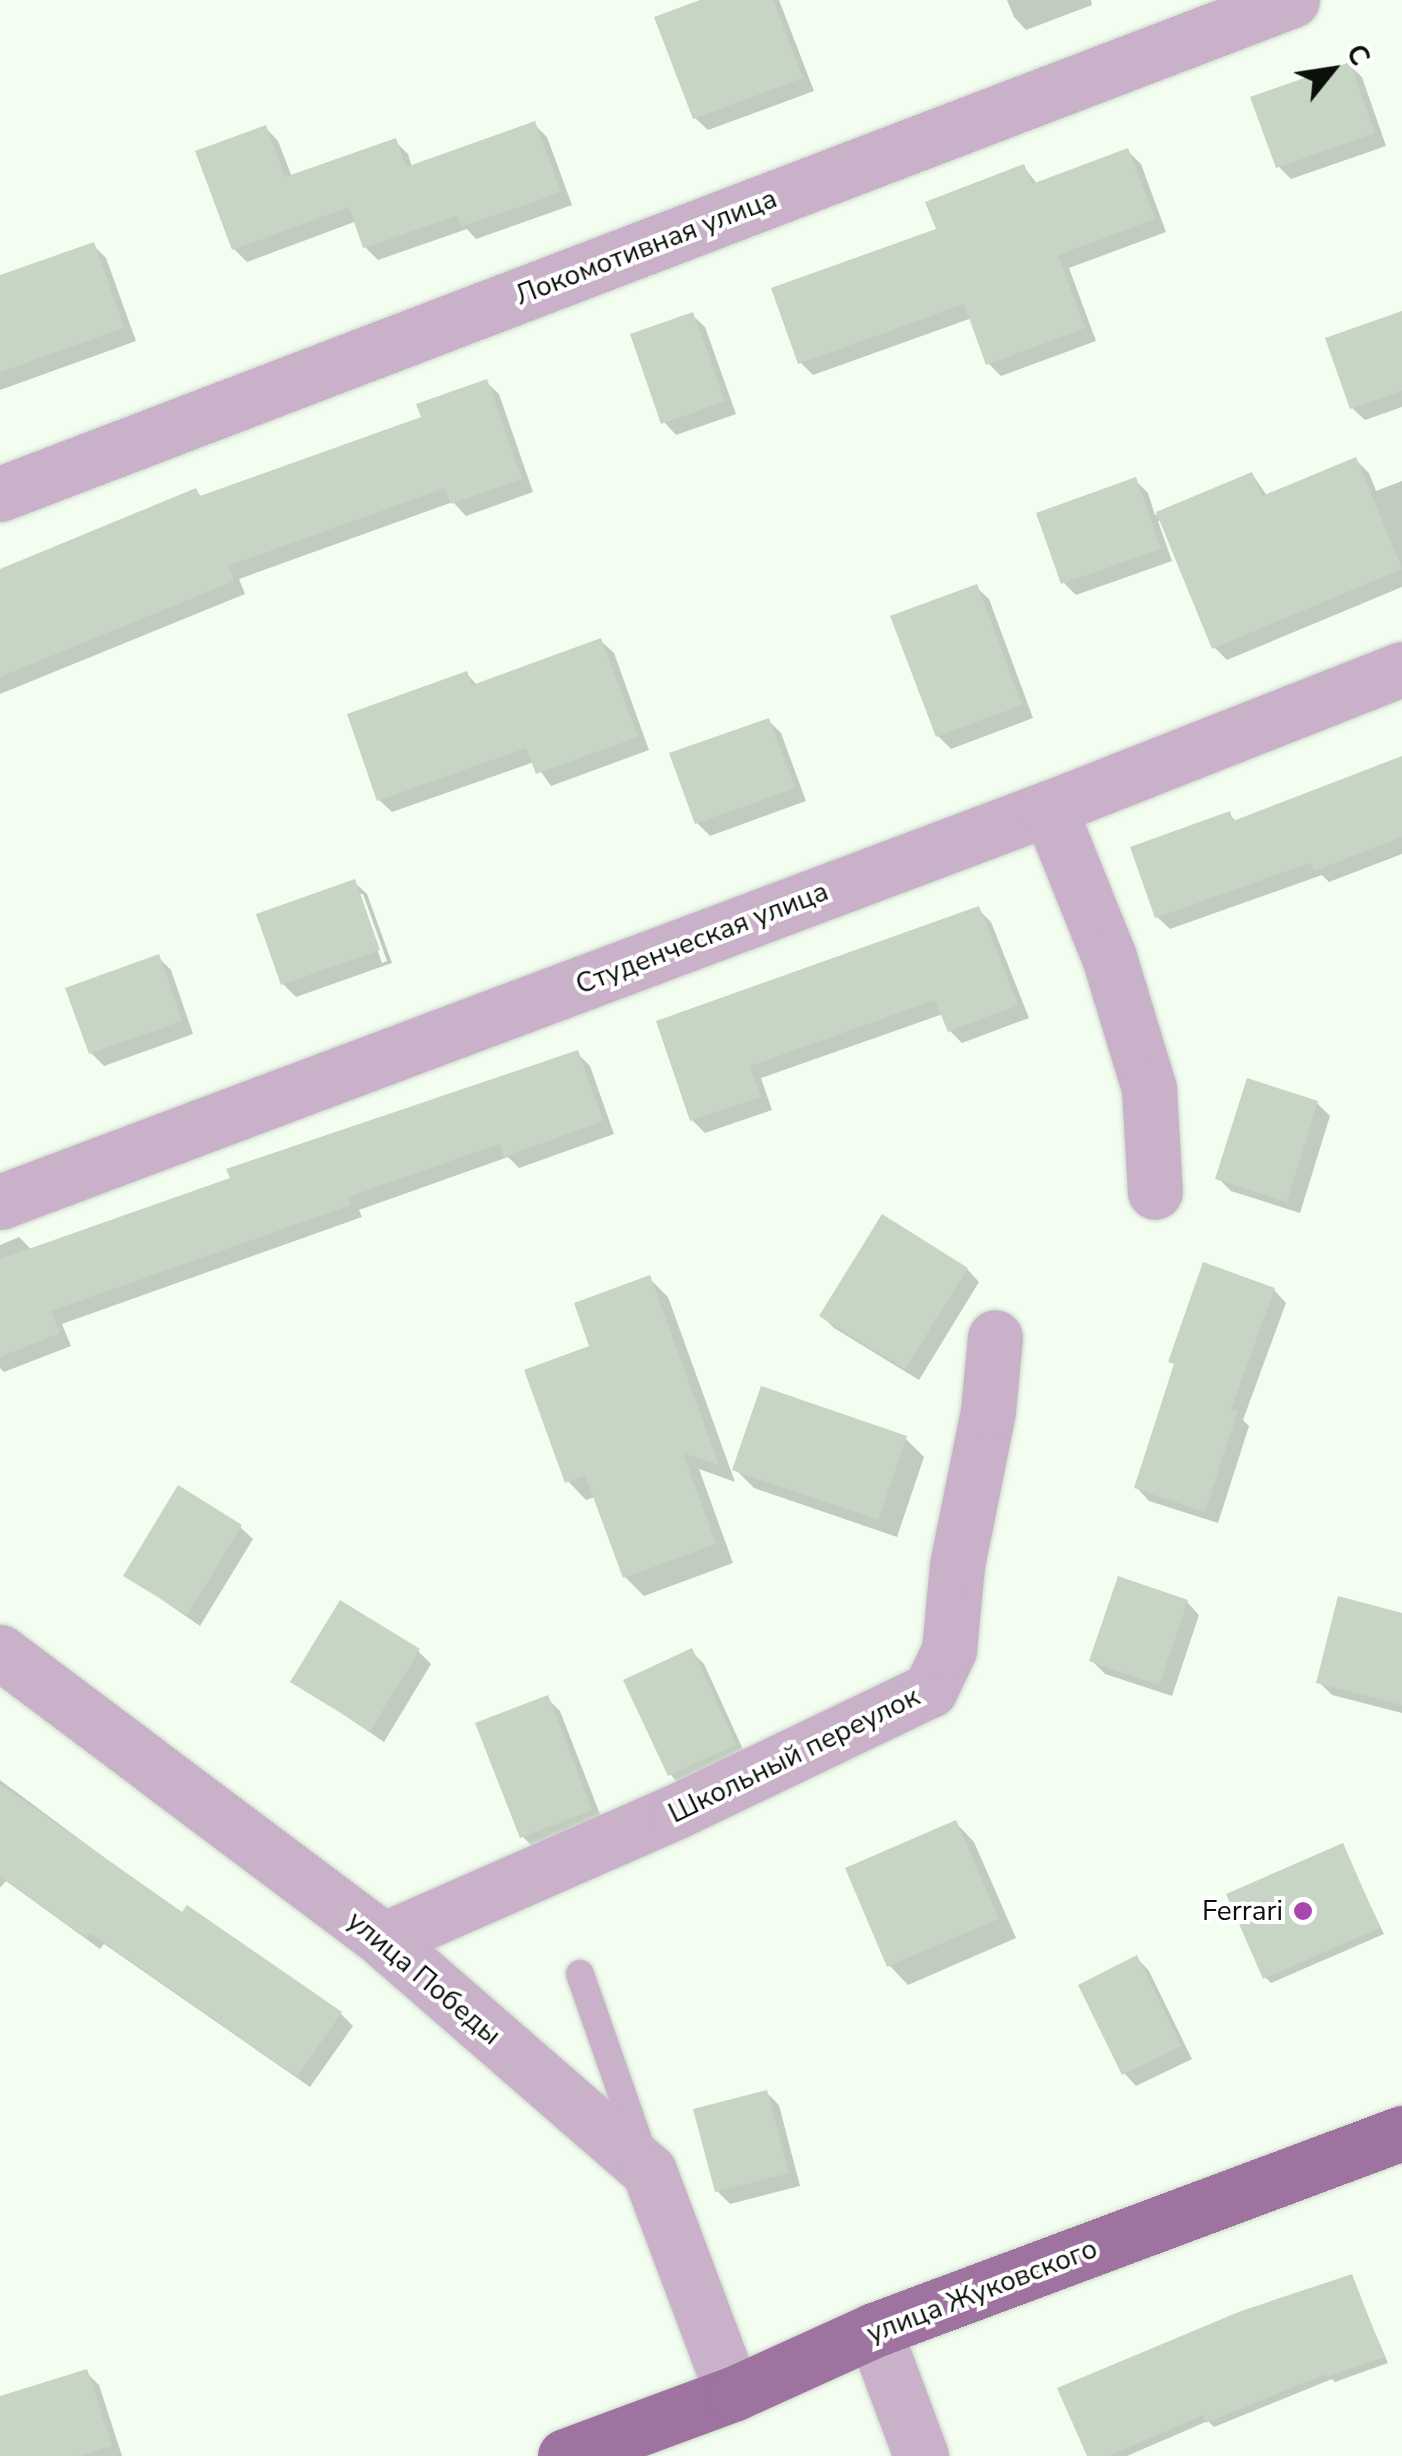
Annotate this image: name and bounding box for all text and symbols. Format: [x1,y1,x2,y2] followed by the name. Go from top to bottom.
[1282,20,1382,120] north arrow
[1337,37,1379,73] text: С
[510,182,782,312] street label: Локомотивная улица
[571,874,833,1002] street label: Студенческая улица
[663,1680,925,1830] street label: Школьный переулок
[1202,1894,1283,1928] place label: Ferrari
[1292,1900,1314,1922] marker: Ferrari
[340,1904,508,2052] street label: улица Победы
[862,2232,1102,2350] street label: улица Жуковского

